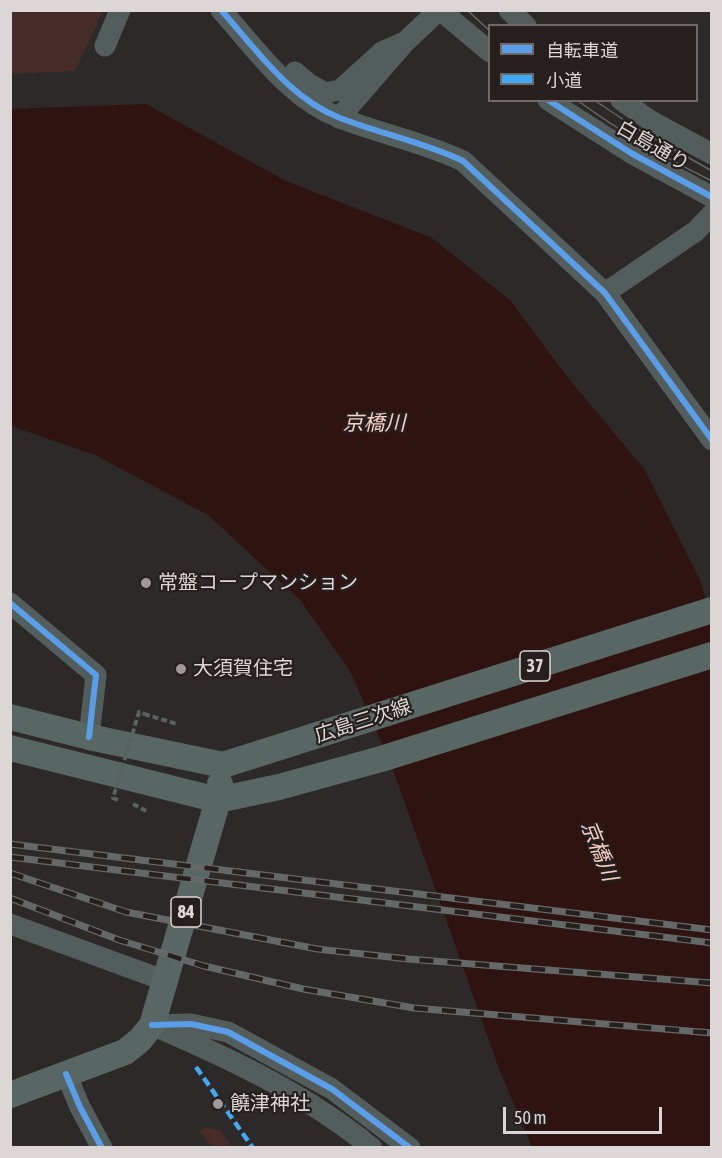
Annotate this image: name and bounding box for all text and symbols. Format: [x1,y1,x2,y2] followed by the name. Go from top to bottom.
[488,24,698,102] legend
[546,40,618,61] text: 自転車道
[546,70,582,91] text: 小道
[612,116,694,176] street label: 白島通り
[343,410,405,436] water label: 京橋川
[158,571,358,595] place label: 常盤コープマンション
[139,576,153,590] marker: 常盤コープマンション
[520,651,550,681] road number: 37
[193,657,293,681] place label: 大須賀住宅
[174,662,188,676] marker: 大須賀住宅
[312,694,414,748] street label: 広島三次線
[576,817,622,885] water label: 京橋川
[171,897,201,927] road number: 84
[230,1092,310,1116] place label: 饒津神社
[506,1095,665,1133] scale bar
[211,1097,225,1111] marker: 饒津神社
[514,1107,546,1128] text: 50 m

